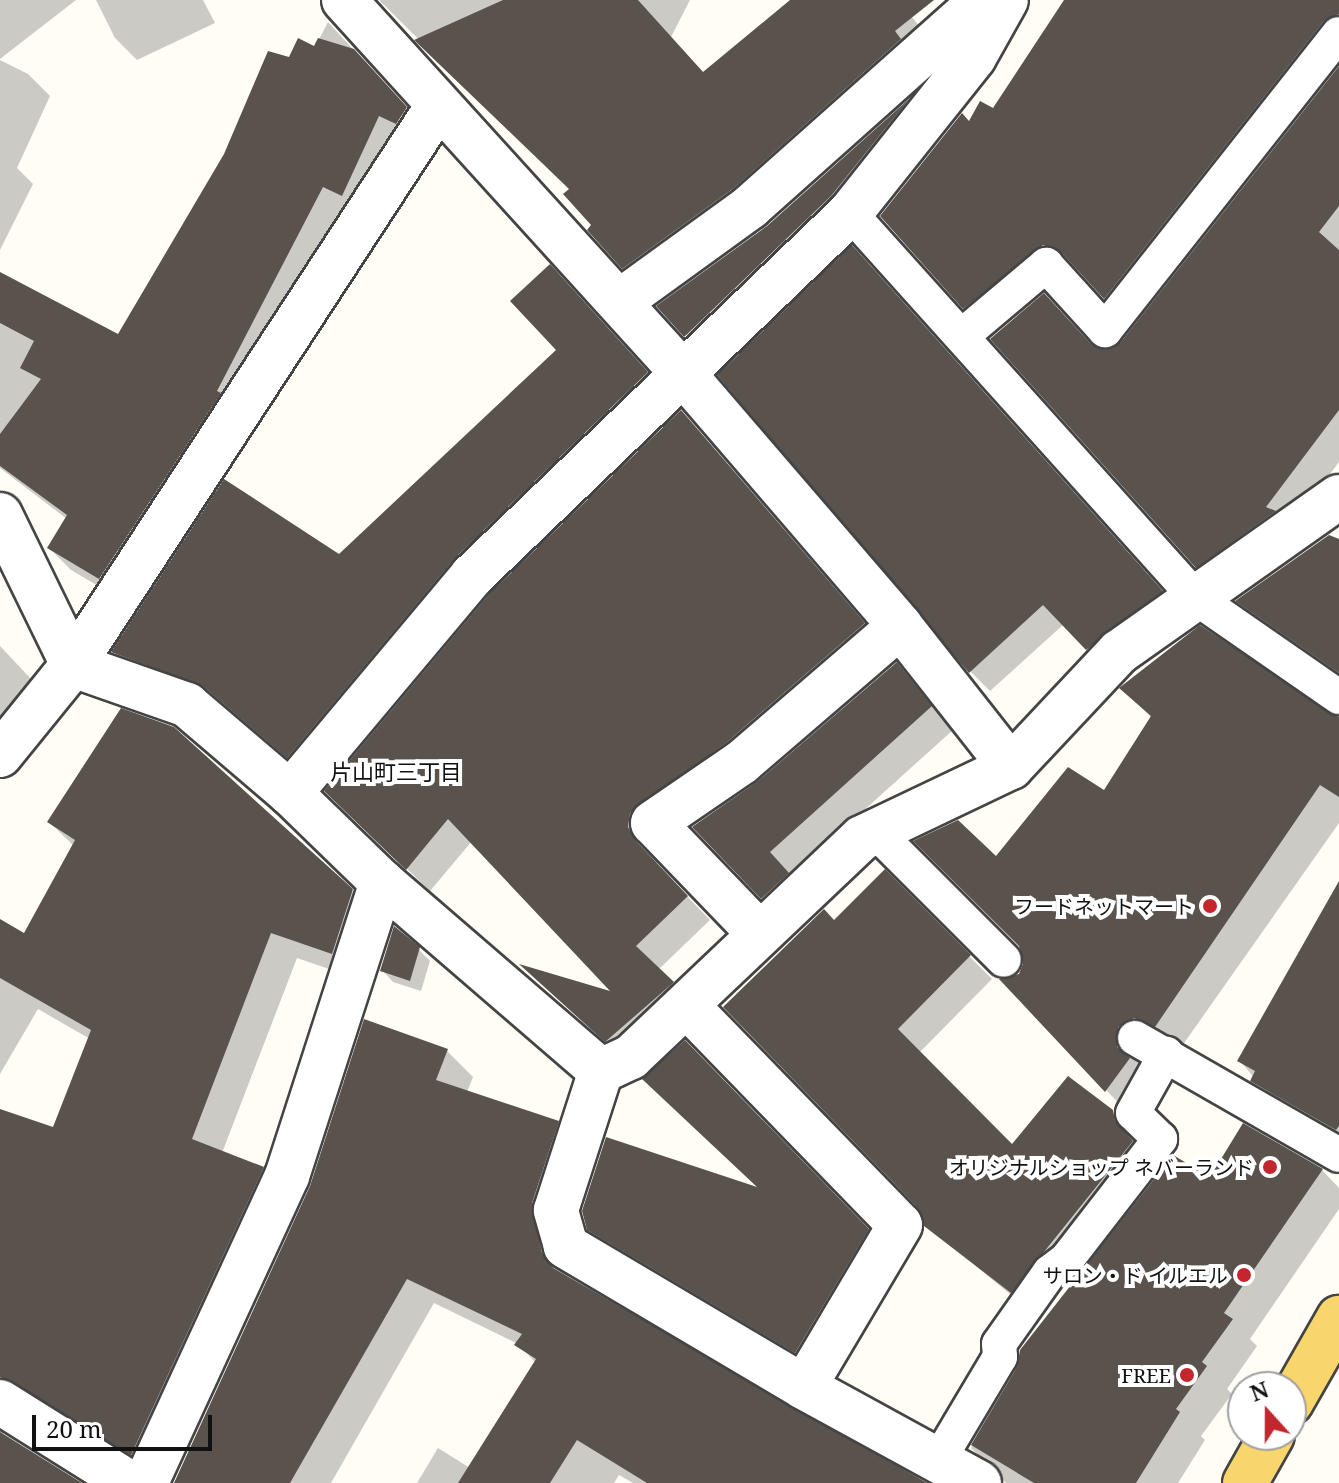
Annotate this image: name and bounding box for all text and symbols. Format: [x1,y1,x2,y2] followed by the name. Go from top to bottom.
[330,759,462,785] district label: 片山町三丁目
[1014,894,1194,918] place label: フードネットマート
[1201,897,1219,915] marker: フードネットマート
[949,1155,1254,1179] place label: オリジナルショップ ネバーランド
[1261,1158,1279,1176] marker: オリジナルショップ ネバーランド
[1043,1263,1228,1287] place label: サロン・ド イルエル
[1235,1266,1253,1284] marker: サロン・ド イルエル
[1121,1363,1171,1387] place label: FREE
[1178,1366,1196,1384] marker: FREE
[1227,1371,1307,1451] north arrow
[1246,1373,1273,1408] text: N
[36,1399,216,1449] scale bar
[46,1412,102,1445] text: 20 m

